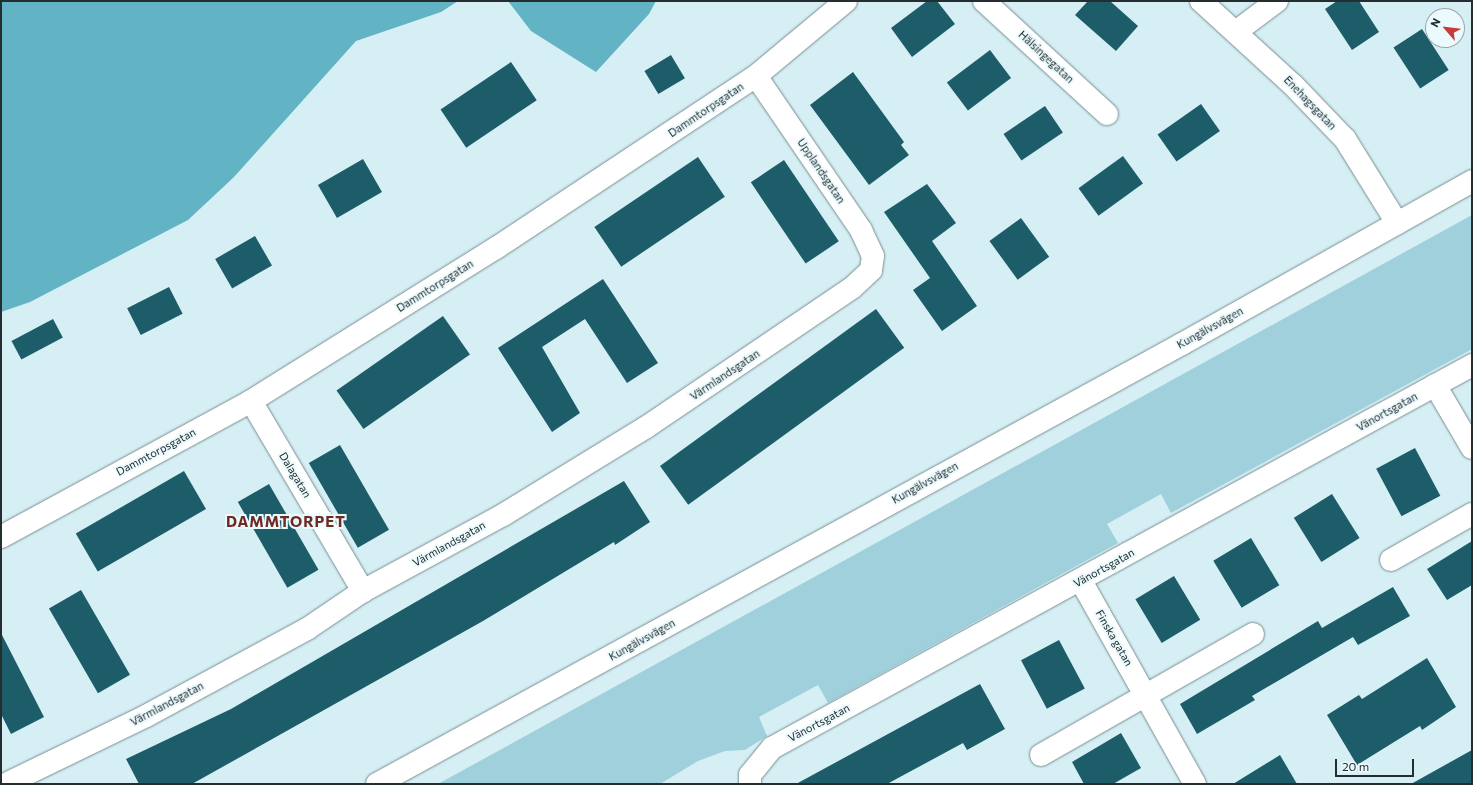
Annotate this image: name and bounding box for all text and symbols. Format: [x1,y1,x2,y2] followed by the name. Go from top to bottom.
[1425,8,1465,48] north arrow
[1427,16,1443,29] text: N
[1016,28,1076,86] street label: Hälsingegatan
[1281,73,1339,133] street label: Enehagsgatan
[666,80,746,140] street label: Dammtorpsgatan
[794,136,848,206] street label: Upplandsgatan
[394,257,476,315] street label: Dammtorpsgatan
[1175,304,1245,352] street label: Kungälvsvägen
[688,347,762,403] street label: Värmlandsgatan
[1354,390,1420,434] street label: Vänortsgatan
[114,426,198,478] street label: Dammtorpsgatan
[276,450,314,500] street label: Dalagatan
[890,459,960,507] street label: Kungälvsvägen
[226,513,346,531] district label: DAMMTORPET
[410,519,488,569] street label: Värmlandsgatan
[1071,546,1137,590] street label: Vänortsgatan
[1093,608,1135,668] street label: Finska gatan
[607,616,677,664] street label: Kungälvsvägen
[128,679,206,729] street label: Värmlandsgatan
[786,701,852,745] street label: Vänortsgatan
[1337,751,1416,777] scale bar
[1342,759,1369,773] text: 20 m

